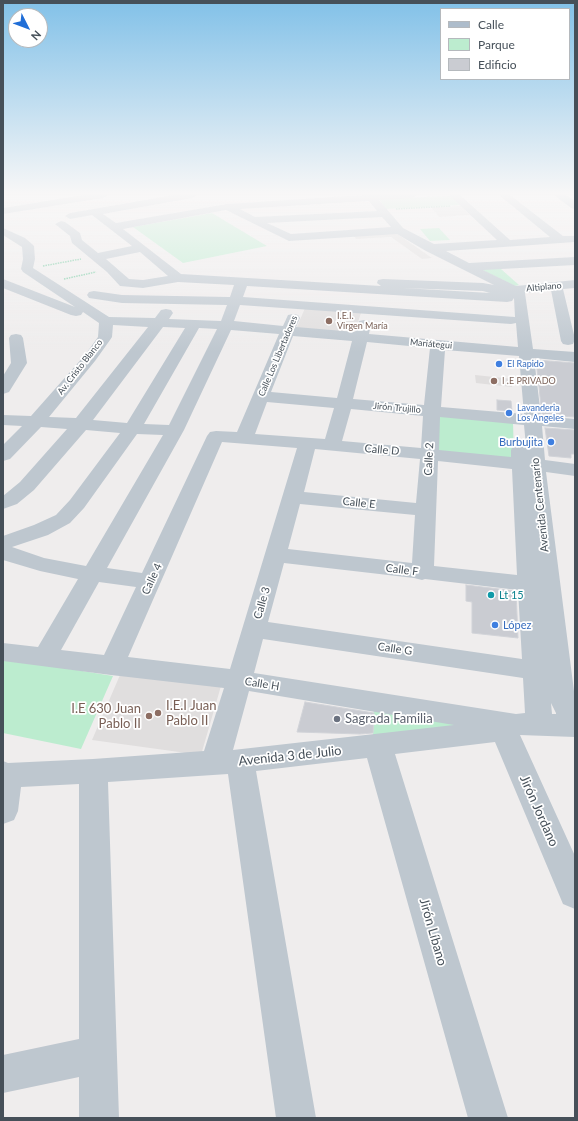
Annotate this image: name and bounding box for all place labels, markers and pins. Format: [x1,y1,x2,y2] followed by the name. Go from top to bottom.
[337,311,388,332] place label: I.E.I. Virgen María
[324,316,334,326] marker: I.E.I. Virgen María
[494,359,504,369] marker: El Rapido
[507,359,544,369] place label: El Rapido
[489,376,499,386] marker: I .E PRIVADO
[502,376,556,386] place label: I .E PRIVADO
[517,403,564,424] place label: Lavanderia Los Angeles
[504,408,514,418] marker: Lavanderia Los Angeles
[499,435,543,449] place label: Burbujita
[546,437,556,447] marker: Burbujita
[499,588,524,602] place label: Lt 15
[486,590,496,600] marker: Lt 15
[503,618,531,632] place label: López
[490,620,500,630] marker: López
[166,698,217,729] place label: I.E.I Juan Pablo II
[71,701,141,732] place label: I.E 630 Juan Pablo II
[153,708,163,718] marker: I.E.I Juan Pablo II
[144,711,154,721] marker: I.E 630 Juan Pablo II
[345,711,433,727] place label: Sagrada Familia
[332,714,342,724] marker: Sagrada Familia

